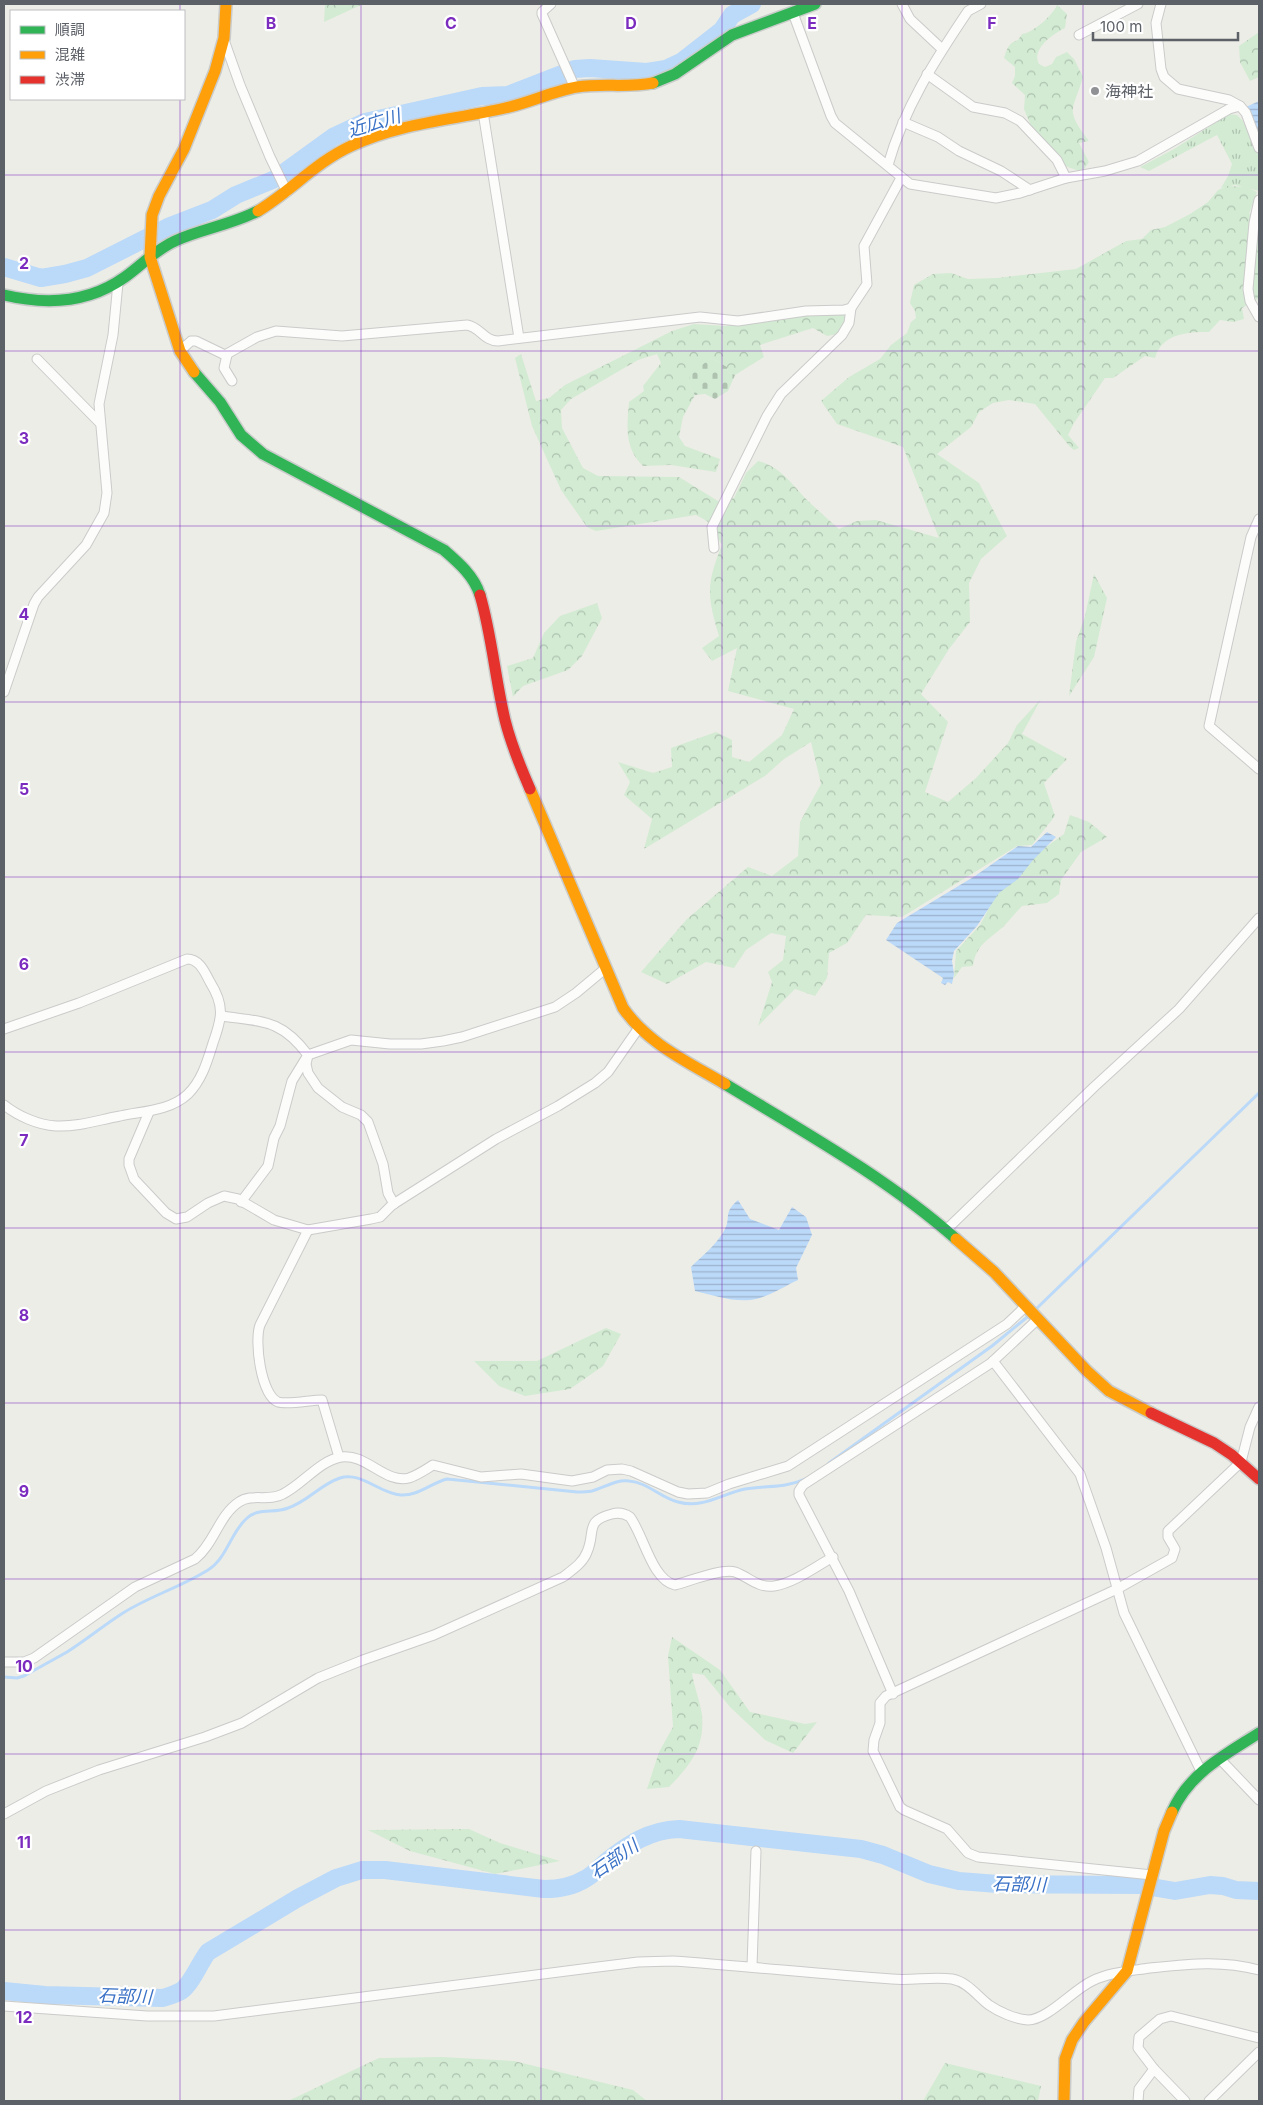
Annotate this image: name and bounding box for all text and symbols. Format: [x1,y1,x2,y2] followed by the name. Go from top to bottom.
[10,10,185,100] legend
[1093,10,1238,42] scale bar
[266,13,276,33] text: B
[445,13,457,33] text: C
[625,13,637,33] text: D
[807,13,817,33] text: E
[987,13,997,33] text: F
[1100,17,1142,36] text: 100 m
[55,20,85,39] text: 順調
[55,45,85,64] text: 混雑
[55,70,85,89] text: 渋滞
[1105,81,1153,101] place label: 海神社
[1089,85,1101,97] marker: 海神社
[345,104,405,141] water label: 近広川
[19,253,29,273] text: 2
[19,428,29,448] text: 3
[19,604,30,624] text: 4
[19,779,29,799] text: 5
[19,954,29,974] text: 6
[19,1130,29,1150] text: 7
[19,1305,29,1325] text: 8
[19,1481,29,1501] text: 9
[15,1656,33,1676] text: 10
[17,1832,31,1852] text: 11
[586,1834,644,1883] water label: 石部川
[992,1873,1048,1895] water label: 石部川
[98,1985,154,2008] water label: 石部川
[16,2007,32,2027] text: 12

